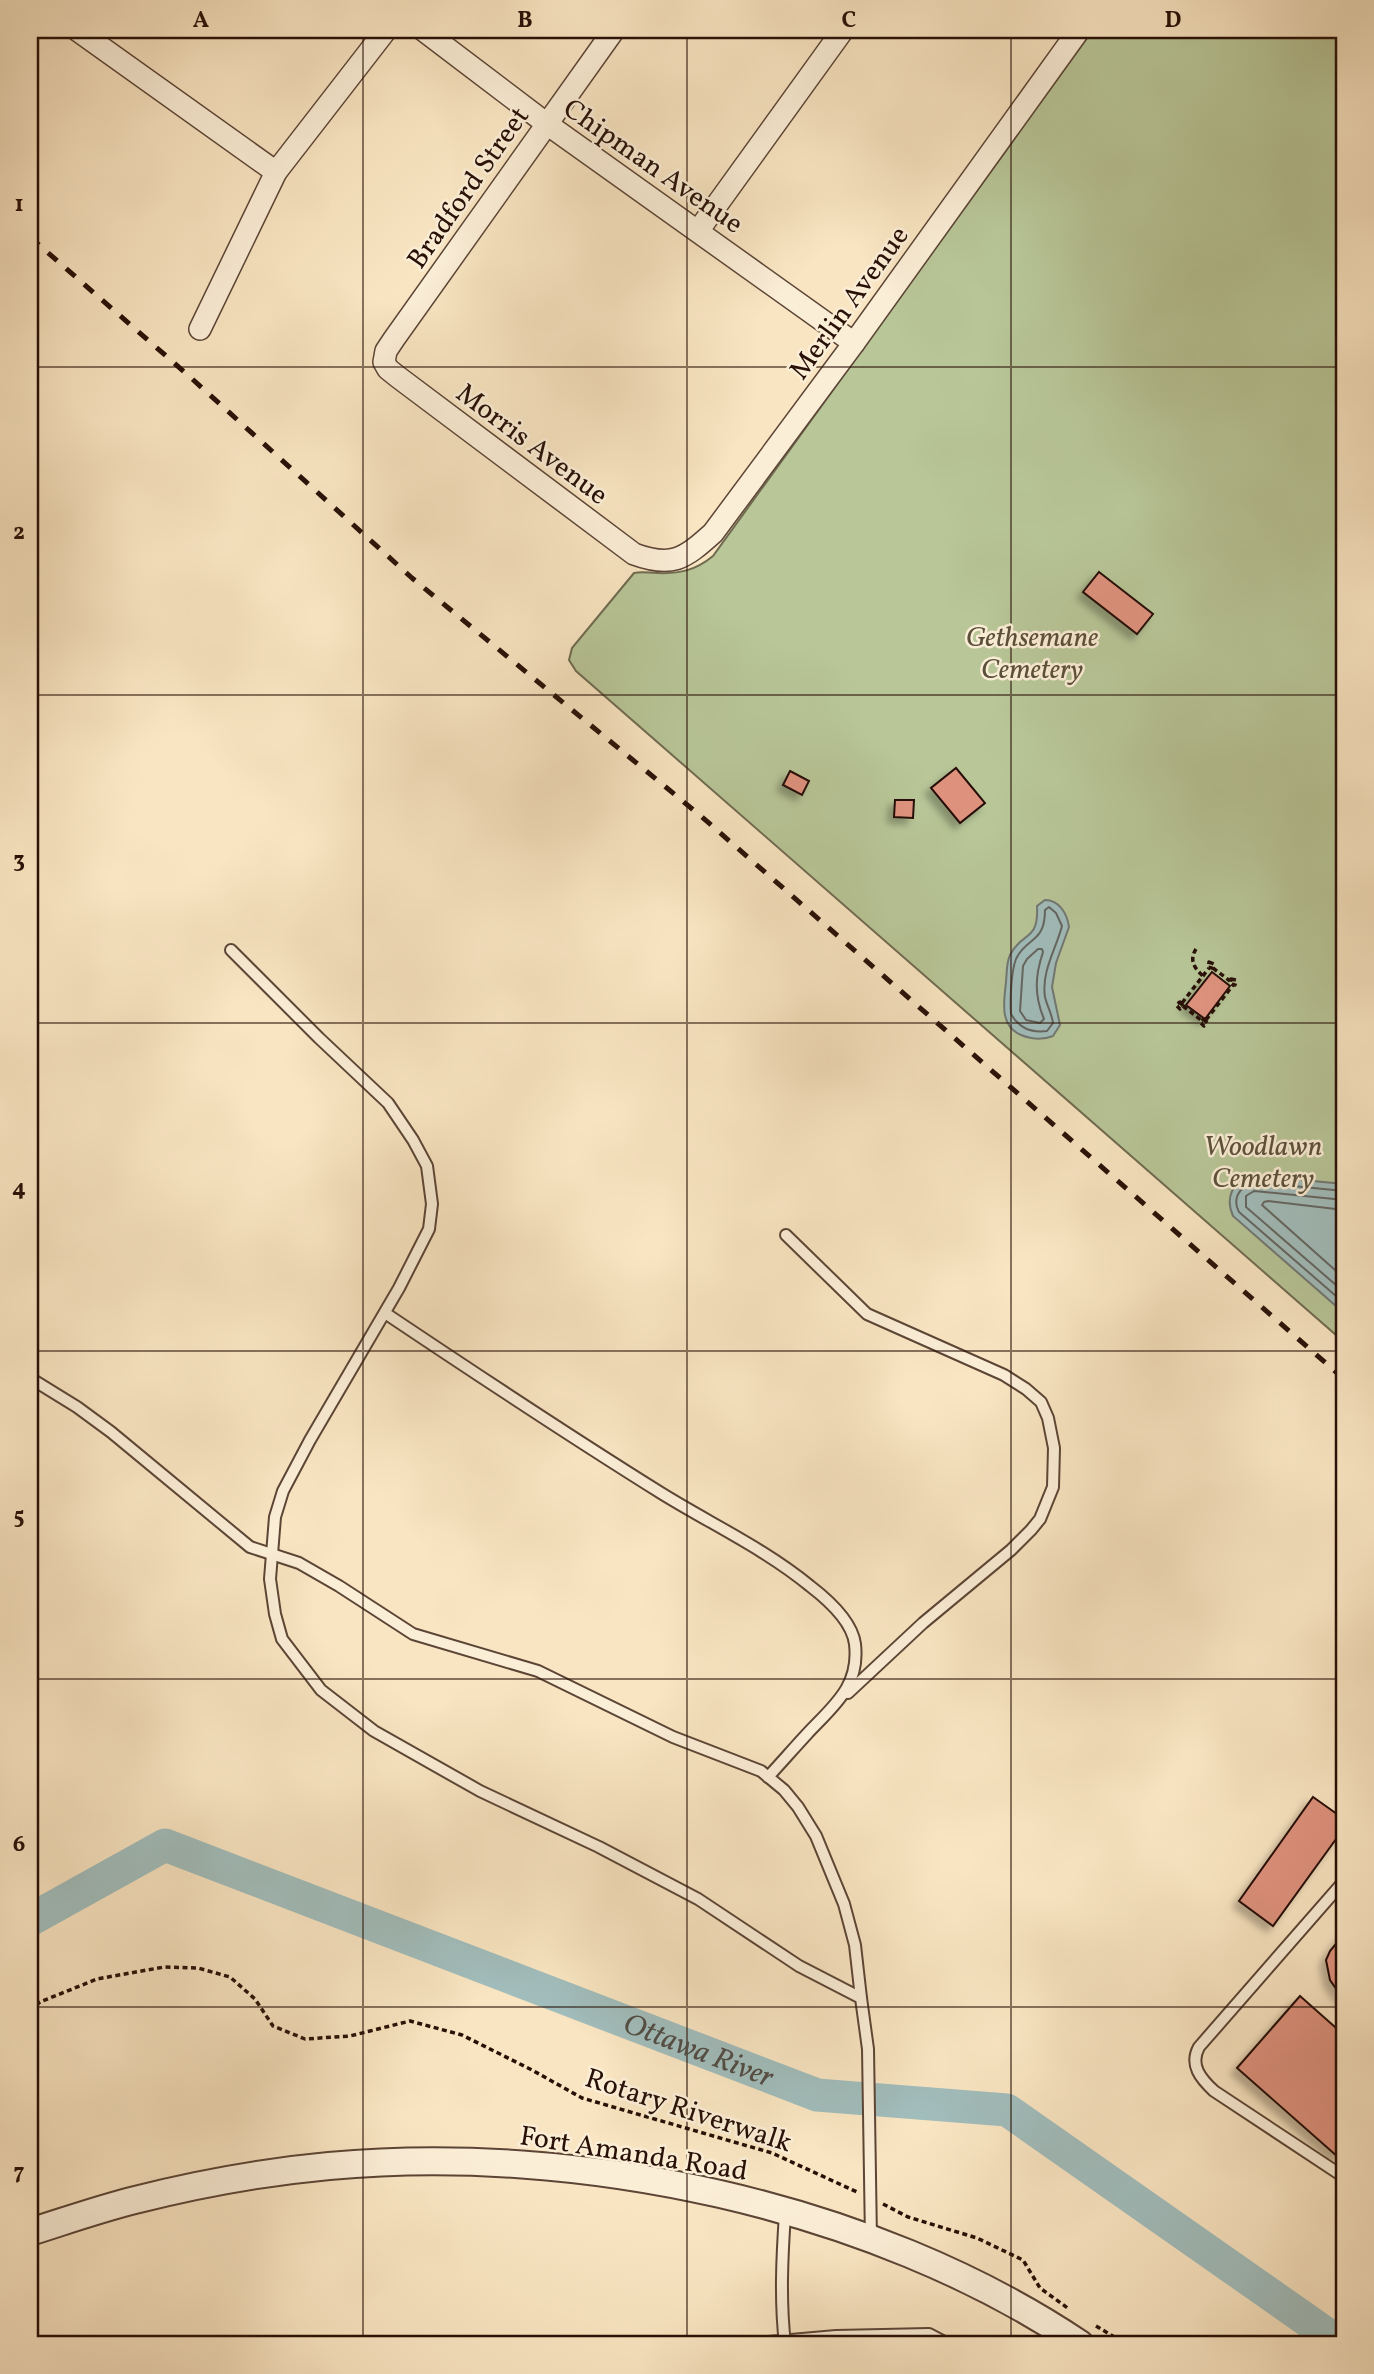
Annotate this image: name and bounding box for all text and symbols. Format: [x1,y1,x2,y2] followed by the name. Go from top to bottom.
[193,5,209,37] text: A
[517,5,533,37] text: B
[842,5,856,37] text: C
[1165,5,1182,37] text: D
[555,90,751,244] street label: Chipman Avenue
[399,99,539,277] street label: Bradford Street
[14,189,24,221] text: 1
[781,219,919,388] street label: Merlin Avenue
[447,375,616,515] street label: Morris Avenue
[13,517,25,549] text: 2
[966,619,1098,690] park label: Gethsemane Cemetery
[13,845,25,877] text: 3
[1204,1128,1322,1199] park label: Woodlawn Cemetery
[12,1173,26,1205] text: 4
[13,1501,25,1533] text: 5
[13,1829,25,1861] text: 6
[617,2004,780,2100] water label: Ottawa River
[580,2060,797,2163] street label: Rotary Riverwalk
[517,2117,750,2192] street label: Fort Amanda Road
[14,2157,25,2189] text: 7

